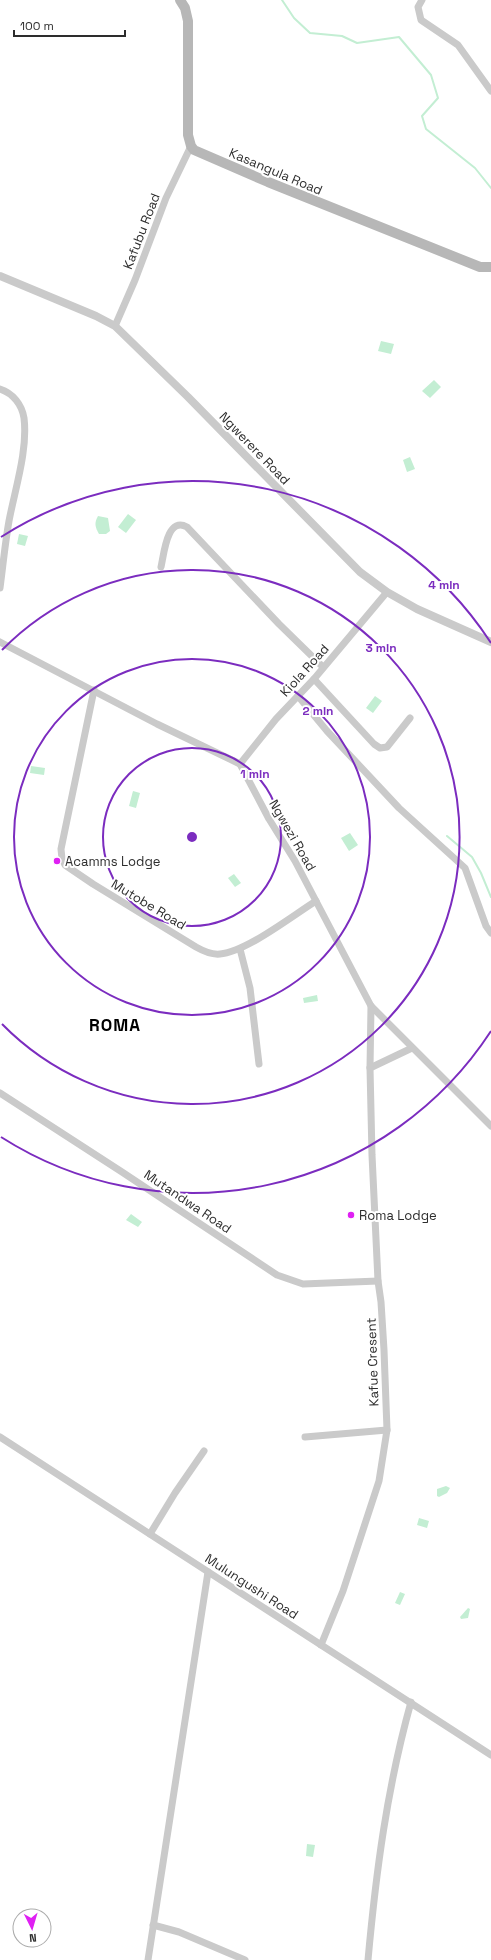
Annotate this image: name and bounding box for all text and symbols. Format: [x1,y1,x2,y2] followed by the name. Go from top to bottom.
[14,12,125,38] scale bar
[20,18,54,34] text: 100 m
[227,144,325,199] street label: Kasangula Road
[119,191,164,272] street label: Kafubu Road
[216,408,294,488] street label: Ngwerere Road
[428,577,460,593] text: 4 min
[276,640,332,700] street label: Kiola Road
[365,640,397,656] text: 3 min
[302,703,334,719] text: 2 min
[240,766,270,782] text: 1 min
[265,796,320,874] street label: Ngwezi Road
[185,830,199,844] centre of rings
[65,853,161,870] place label: Acamms Lodge
[52,856,62,866] marker: Acamms Lodge
[108,875,189,933] street label: Mutobe Road
[89,1014,141,1036] district label: ROMA
[141,1166,235,1237] street label: Mutandwa Road
[359,1207,437,1224] place label: Roma Lodge
[346,1210,356,1220] marker: Roma Lodge
[362,1317,383,1407] street label: Kafue Cresent
[202,1550,302,1623] street label: Mulungushi Road
[12,1908,52,1948] north arrow
[29,1931,37,1945] text: N

